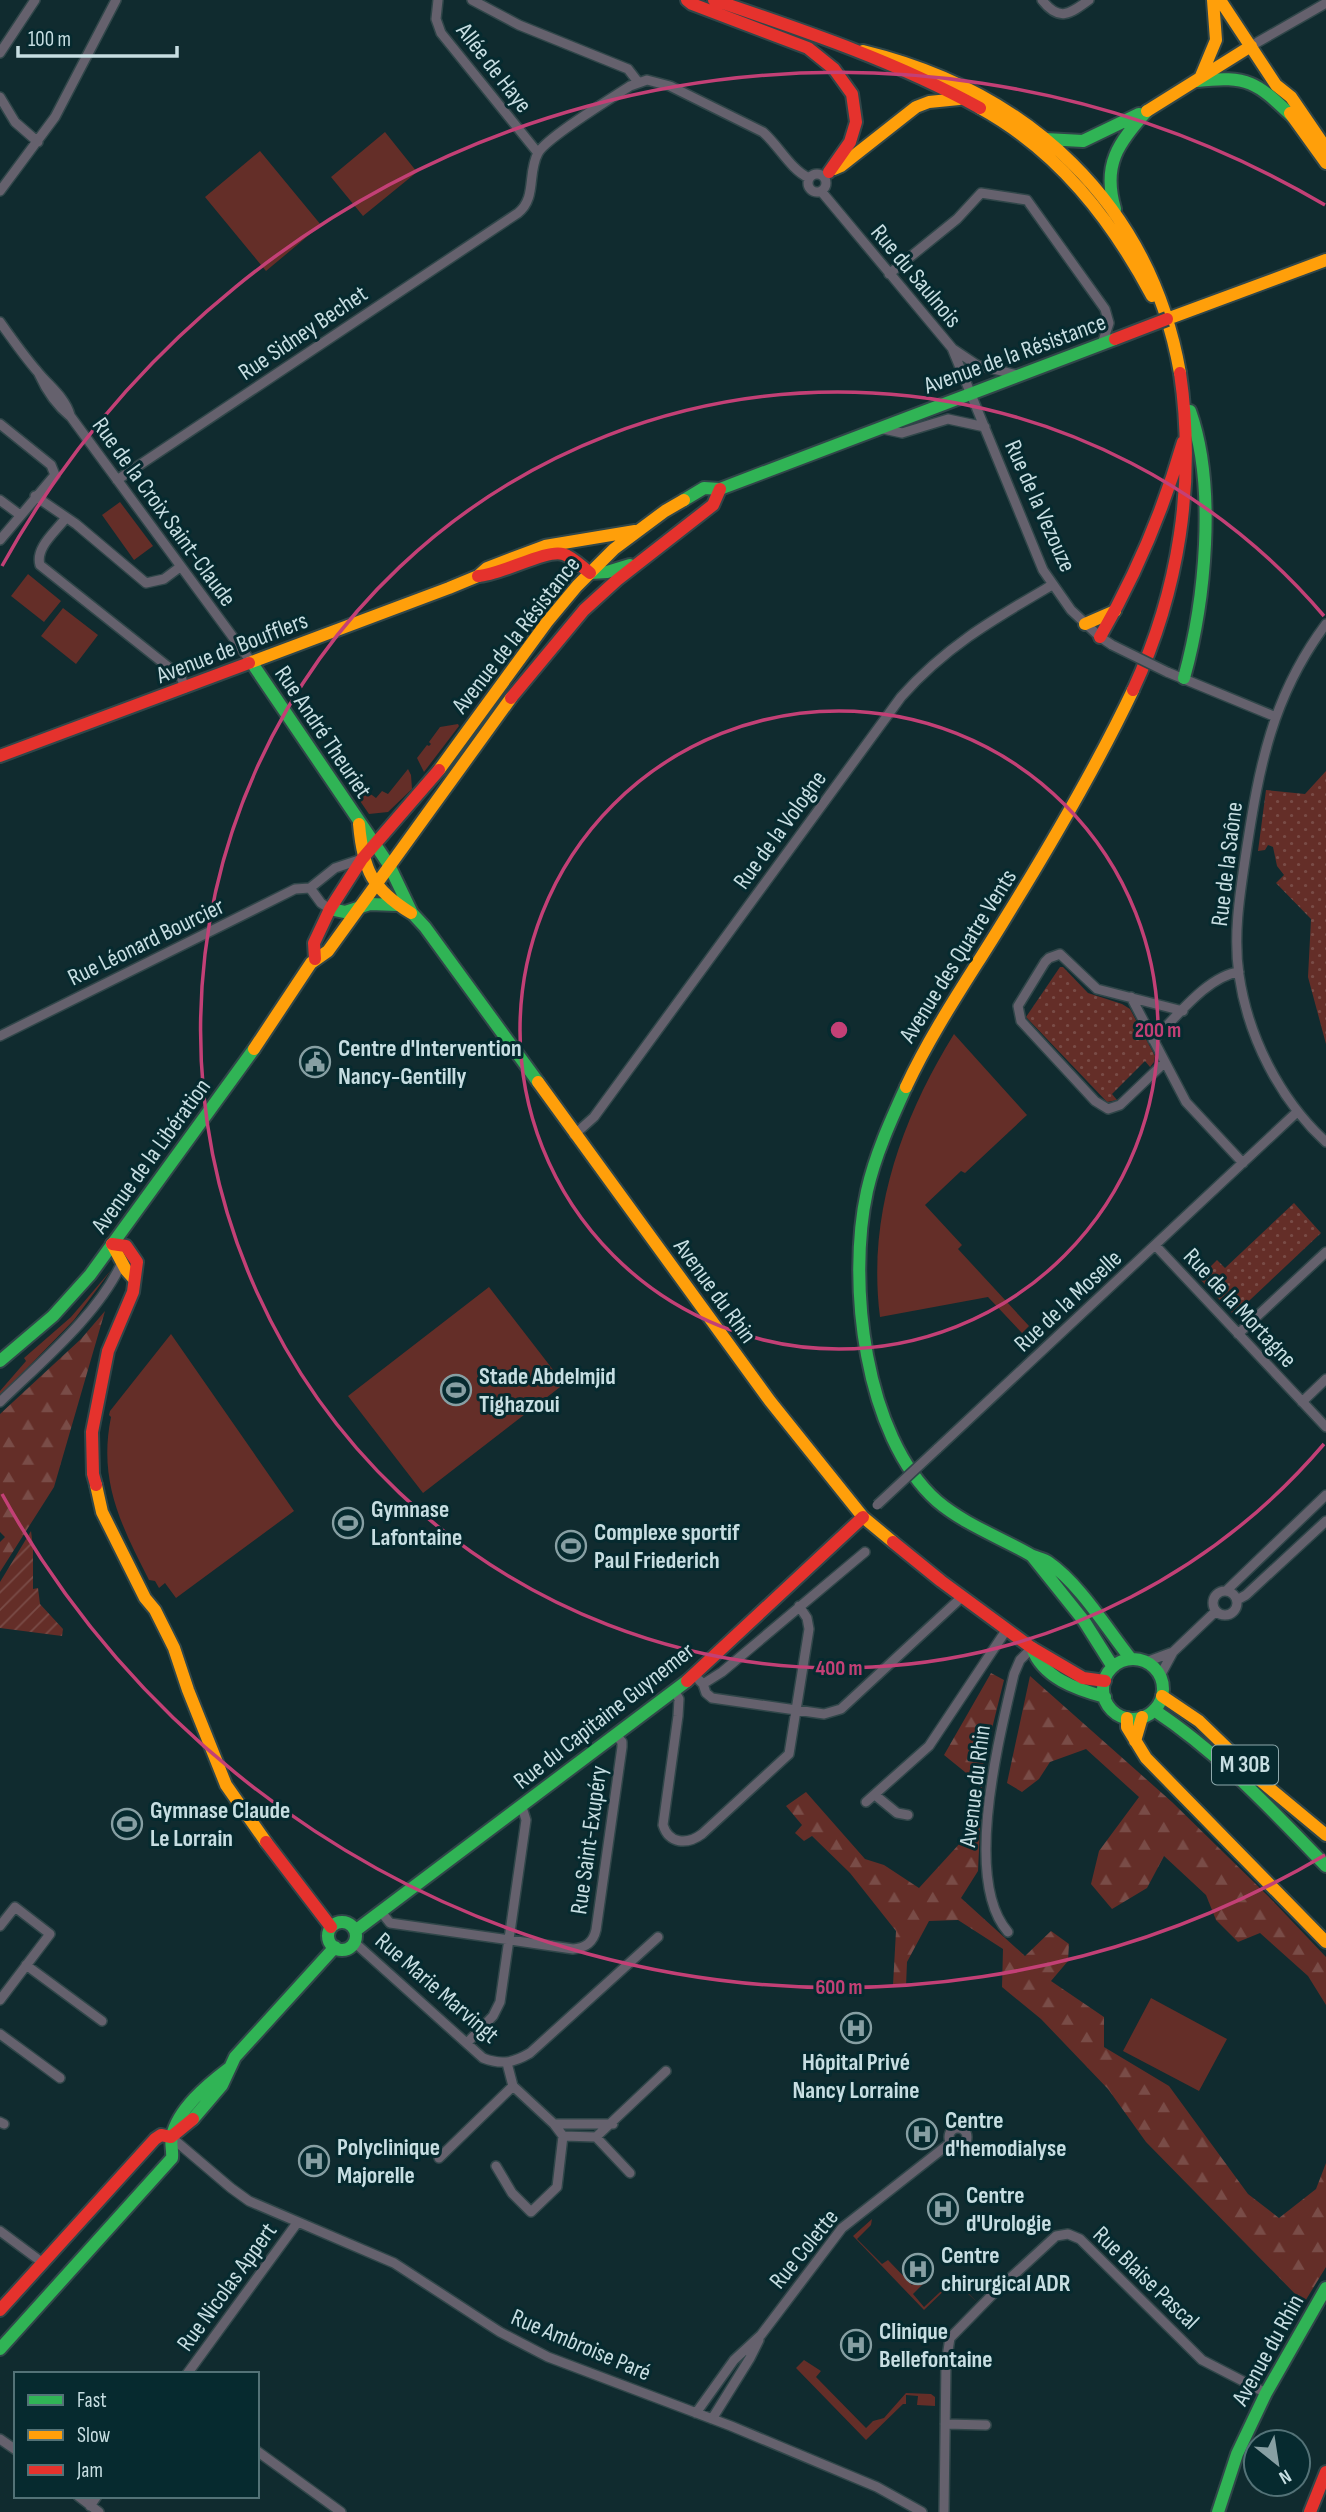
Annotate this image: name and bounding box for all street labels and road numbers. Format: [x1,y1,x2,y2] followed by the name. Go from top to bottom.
[449,16,538,119] street label: Allée de Haye
[864,219,968,333] street label: Rue du Saulnois
[233,279,373,387] street label: Rue Sidney Bechet
[919,308,1110,401] street label: Avenue de la Résistance
[86,412,242,612] street label: Rue de la Croix Saint-Claude
[998,435,1082,577] street label: Rue de la Vezouze
[445,551,586,720] street label: Avenue de la Résistance
[151,606,312,691] street label: Avenue de Boufflers
[268,660,378,804] street label: Rue André Theuriet
[727,765,833,895] street label: Rue de la Vologne
[1205,800,1249,928] street label: Rue de la Saône
[892,864,1023,1049] street label: Avenue des Quatre Vents
[63,892,229,992] street label: Rue Léonard Bourcier
[85,1073,217,1240] street label: Avenue de la Libération
[667,1232,763,1349] street label: Avenue du Rhin
[1177,1242,1303,1374] street label: Rue de la Mortagne
[1008,1244,1128,1358] street label: Rue de la Moselle
[508,1636,700,1796] street label: Rue du Capitaine Guynemer
[953,1723,997,1850] street label: Avenue du Rhin
[1212,1746,1278,1784] road number: M 30B
[564,1764,614,1916] street label: Rue Saint-Exupéry
[369,1926,505,2050] street label: Rue Marie Marvingt
[763,2203,845,2295] street label: Rue Colette
[171,2217,283,2357] street label: Rue Nicolas Appert
[1087,2220,1205,2336] street label: Rue Blaise Pascal
[1225,2289,1310,2411] street label: Avenue du Rhin
[507,2303,655,2387] street label: Rue Ambroise Paré

